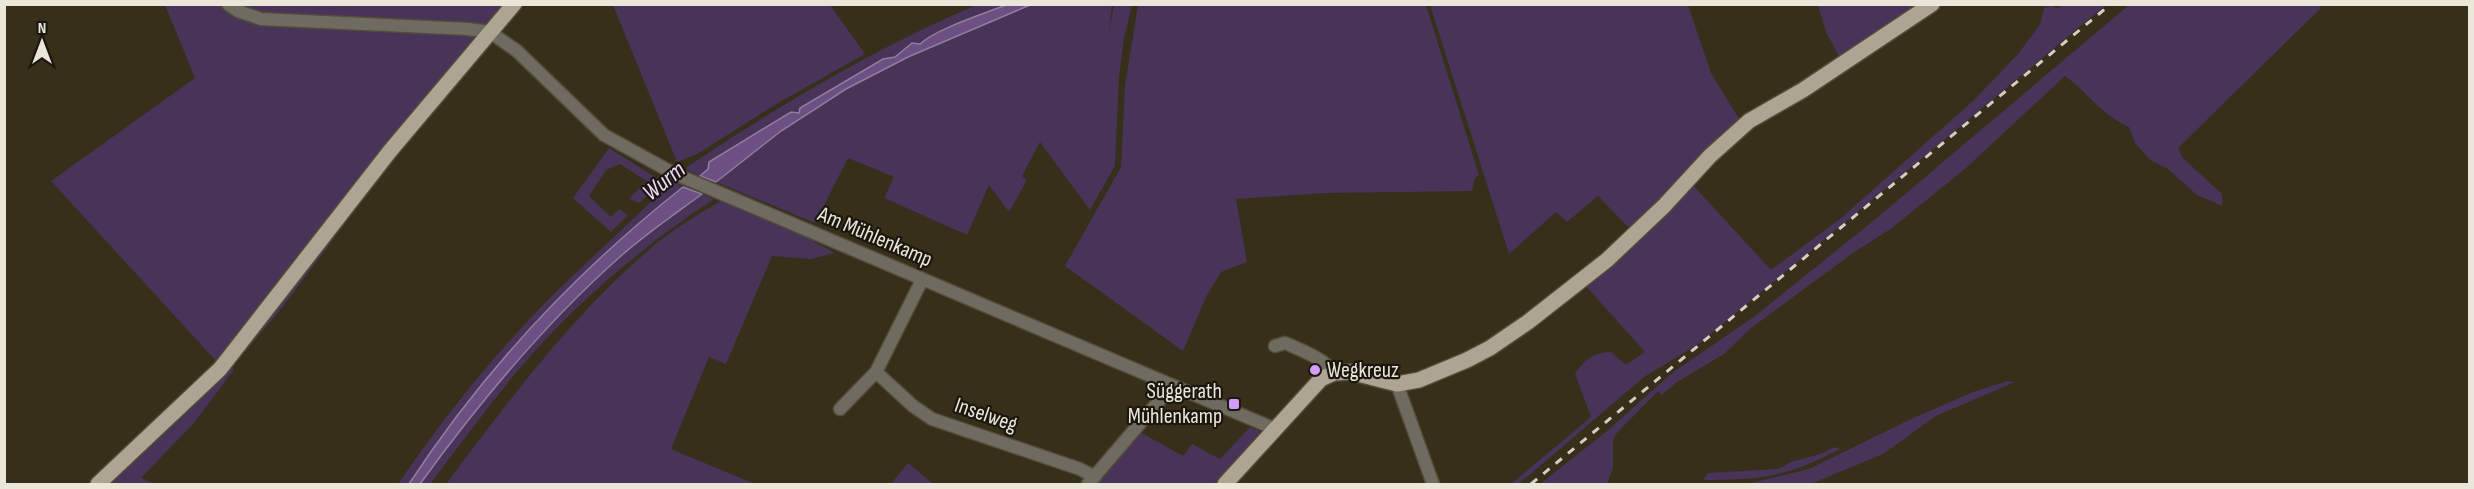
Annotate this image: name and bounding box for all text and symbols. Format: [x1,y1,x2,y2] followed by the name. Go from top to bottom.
[12,12,72,72] north arrow
[38,19,46,38] text: N
[637,155,691,207] water label: Wurm
[813,200,936,273] street label: Am Mühlenkamp
[1327,357,1399,384] place label: Wegkreuz
[1308,363,1322,377] marker: Wegkreuz
[1128,378,1222,430] place label: Süggerath Mühlenkamp
[951,392,1021,438] street label: Inselweg
[1227,397,1241,411] marker: Süggerath Mühlenkamp

